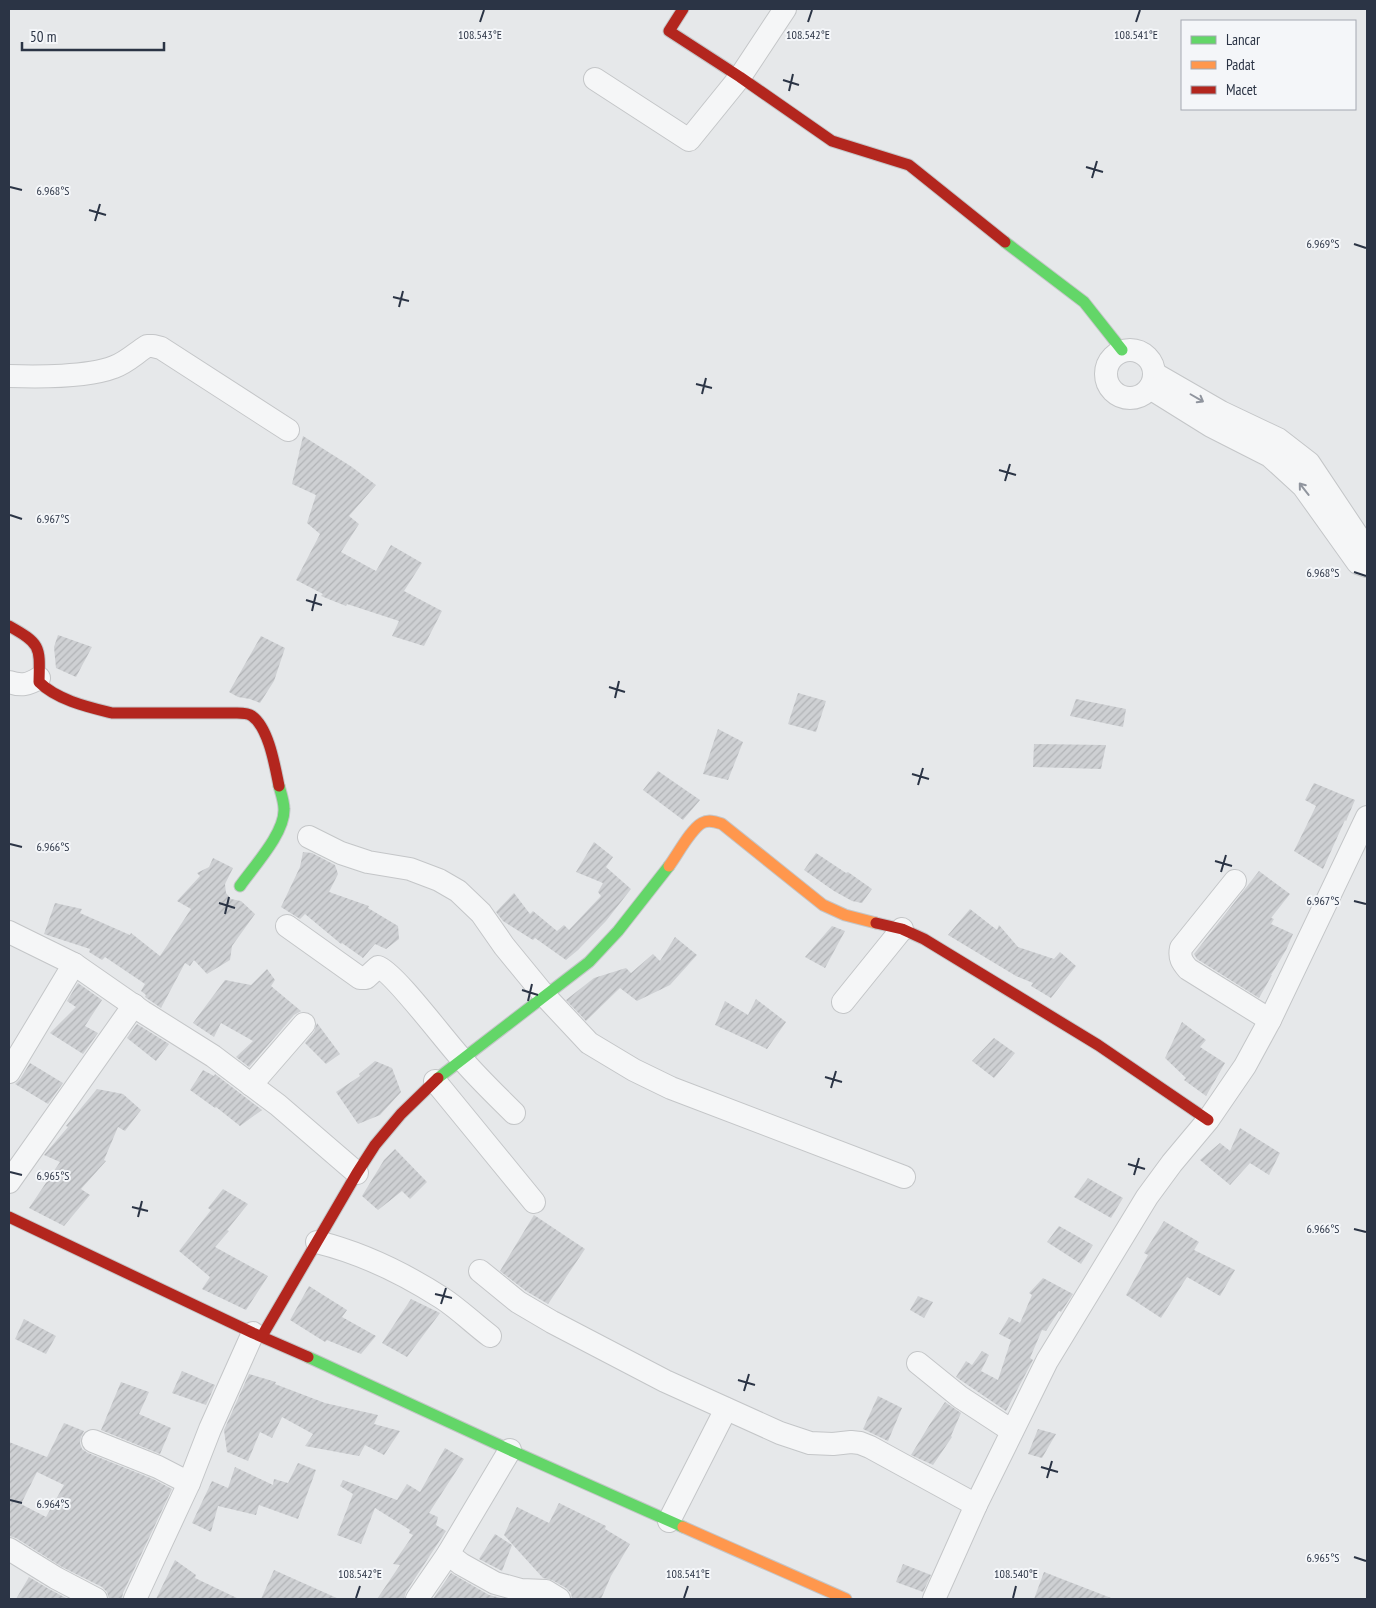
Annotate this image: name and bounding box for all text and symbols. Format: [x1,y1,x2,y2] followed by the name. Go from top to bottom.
[22,20,165,52] scale bar
[1181,20,1356,110] legend
[30,27,56,46] text: 50 m
[458,27,502,42] text: 108.543°E
[786,27,830,42] text: 108.542°E
[1114,27,1158,42] text: 108.541°E
[1226,30,1261,49] text: Lancar
[1226,55,1255,74] text: Padat
[1226,80,1257,99] text: Macet
[37,183,69,198] text: 6.968°S
[1307,236,1339,251] text: 6.969°S
[1190,394,1204,404] one-way arrow
[1299,483,1310,496] one-way arrow
[37,511,69,526] text: 6.967°S
[1307,565,1339,580] text: 6.968°S
[37,839,69,854] text: 6.966°S
[1307,893,1339,908] text: 6.967°S
[37,1168,69,1183] text: 6.965°S
[1307,1221,1339,1236] text: 6.966°S
[37,1496,69,1511] text: 6.964°S
[1307,1550,1339,1565] text: 6.965°S
[338,1566,382,1581] text: 108.542°E
[666,1566,710,1581] text: 108.541°E
[994,1566,1038,1581] text: 108.540°E

